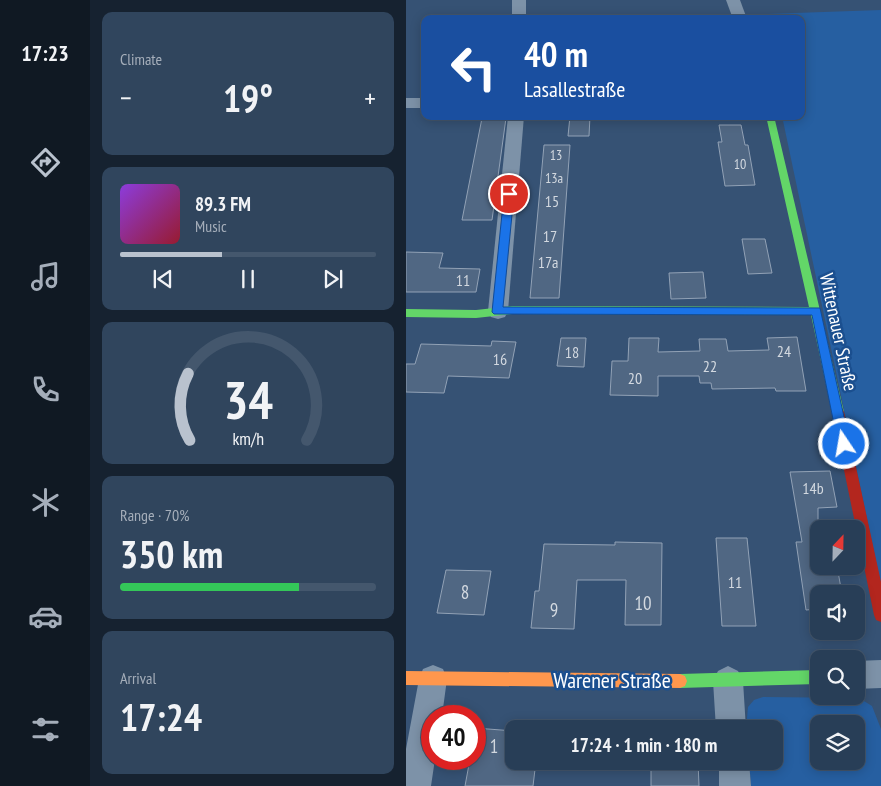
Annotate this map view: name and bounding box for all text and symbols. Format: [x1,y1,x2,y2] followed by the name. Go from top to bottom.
[524,31,588,77] text: 40 m
[441,35,506,100] icon: left
[21,39,69,67] text: 17:23
[120,49,162,69] text: Climate
[223,73,273,122] text: 19°
[524,75,625,103] text: Lasallestraße
[120,79,132,116] text: −
[364,79,376,116] text: +
[28,145,63,180] icon: directions
[550,146,562,164] house number: 13
[734,155,746,173] house number: 10
[545,169,563,187] house number: 13a
[488,173,530,215] pin
[495,180,523,208] icon: arrive
[545,191,559,211] house number: 15
[195,192,251,216] text: 89.3 FM
[195,216,227,236] text: Music
[543,226,557,246] house number: 17
[538,252,558,272] house number: 17a
[28,259,63,294] icon: music
[149,265,177,293] icon: previous
[234,265,262,293] icon: pause
[319,265,347,293] icon: next
[456,270,470,290] house number: 11
[815,271,863,393] street label: Wittenauer Straße
[777,341,791,361] house number: 24
[565,342,579,362] house number: 18
[493,349,507,369] house number: 16
[703,356,717,376] house number: 22
[223,366,273,433] text: 34
[628,368,642,388] house number: 20
[28,372,63,407] icon: phone
[817,417,869,469] position arrow
[232,427,264,450] text: km/h
[802,478,824,498] house number: 14b
[28,485,63,520] icon: climate
[120,505,189,525] text: Range · 70%
[810,520,865,575] north arrow
[810,520,865,770] map controls
[120,529,223,578] text: 350 km
[728,572,742,592] house number: 11
[461,580,469,604] house number: 8
[810,585,865,640] button: sound
[634,591,652,615] house number: 10
[550,598,558,622] house number: 9
[28,599,63,634] icon: car
[810,650,865,705] button: search
[553,666,671,694] street label: Warener Straße
[120,668,156,688] text: Arrival
[120,692,202,741] text: 17:24
[421,705,486,770] speed limit sign: 40
[28,712,63,747] icon: filters
[810,715,865,770] button: layers
[571,733,717,757] text: 17:24 · 1 min · 180 m
[490,734,498,758] house number: 1

